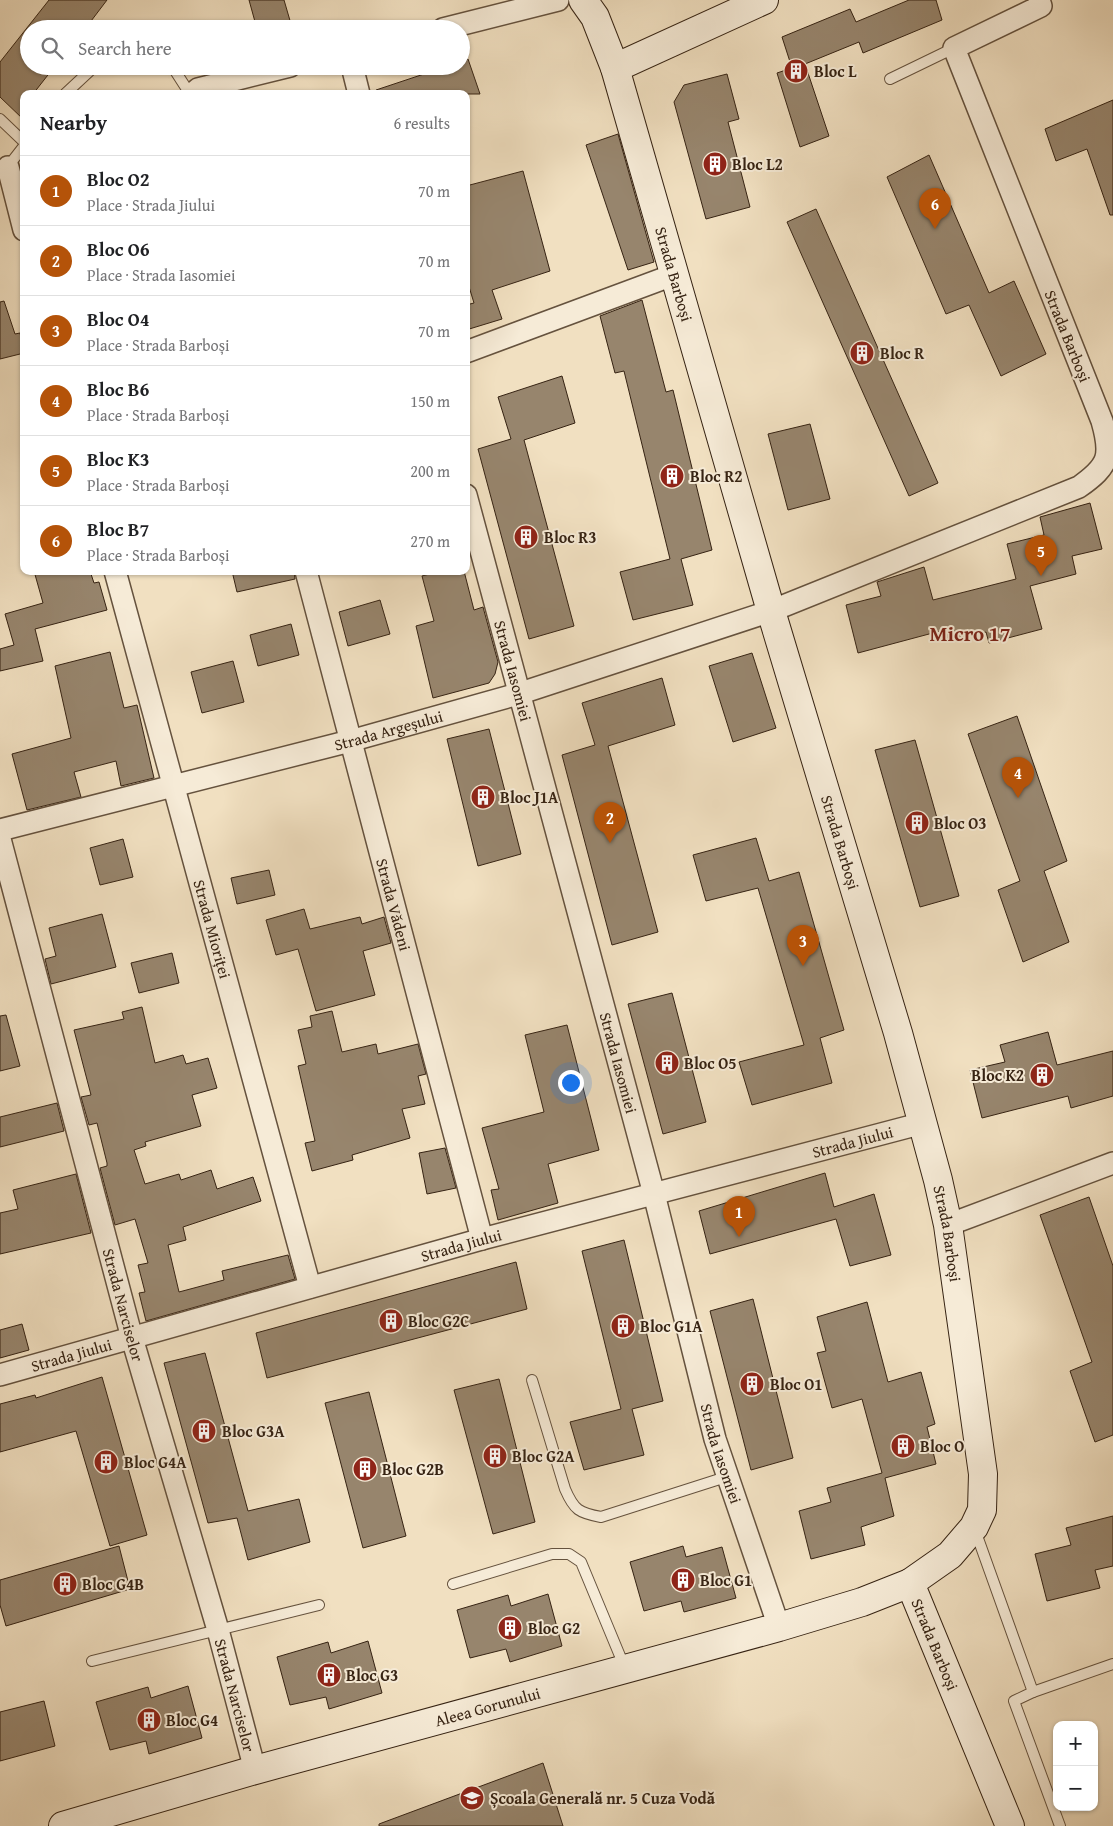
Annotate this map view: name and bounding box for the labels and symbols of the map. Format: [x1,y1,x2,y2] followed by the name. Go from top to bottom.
[783,58,809,84] building icon: Bloc L
[814,59,857,83] place label: Bloc L
[702,151,728,177] building icon: Bloc L2
[732,152,783,176] place label: Bloc L2
[919,188,951,229] pin: 6
[649,224,699,325] street label: Strada Barboși
[1039,286,1098,386] street label: Strada Barboși
[849,340,875,366] building icon: Bloc R
[880,341,924,365] place label: Bloc R
[659,463,685,489] building icon: Bloc R2
[690,464,742,488] place label: Bloc R2
[513,524,539,550] building icon: Bloc R3
[544,525,596,549] place label: Bloc R3
[1025,535,1057,576] pin: 5
[488,618,538,724] street label: Strada Iasomiei
[929,618,1011,649] district label: Micro 17
[332,704,446,757] street label: Strada Argeșului
[1002,757,1034,798] pin: 4
[470,784,496,810] building icon: Bloc J1A
[500,785,559,809] place label: Bloc J1A
[815,792,866,893] street label: Strada Barboși
[594,802,626,843] pin: 2
[904,810,930,836] building icon: Bloc O3
[934,811,987,835] place label: Bloc O3
[370,856,418,954] street label: Strada Vădeni
[188,877,238,982] street label: Strada Mioriței
[787,925,819,966] pin: 3
[594,1010,644,1117] street label: Strada Iasomiei
[654,1050,680,1076] building icon: Bloc O5
[684,1051,737,1075] place label: Bloc O5
[1029,1062,1055,1088] building icon: Bloc K2
[971,1063,1024,1087] place label: Bloc K2
[558,1070,584,1096] your location
[809,1119,896,1164] street label: Strada Jiului
[927,1183,968,1284] street label: Strada Barboși
[723,1196,755,1237] pin: 1
[418,1222,505,1268] street label: Strada Jiului
[97,1246,150,1365] street label: Strada Narciselor
[378,1308,404,1334] building icon: Bloc G2C
[408,1309,469,1333] place label: Bloc G2C
[610,1313,636,1339] building icon: Bloc G1A
[640,1314,703,1338] place label: Bloc G1A
[28,1332,115,1378] street label: Strada Jiului
[739,1371,765,1397] building icon: Bloc O1
[770,1372,823,1396] place label: Bloc O1
[695,1401,748,1507] street label: Strada Iasomiei
[191,1418,217,1444] building icon: Bloc G3A
[222,1419,285,1443] place label: Bloc G3A
[890,1433,916,1459] building icon: Bloc O
[920,1434,964,1458] place label: Bloc O
[482,1443,508,1469] building icon: Bloc G2A
[512,1444,575,1468] place label: Bloc G2A
[93,1449,119,1475] building icon: Bloc G4A
[124,1450,187,1474] place label: Bloc G4A
[352,1456,378,1482] building icon: Bloc G2B
[382,1457,444,1481] place label: Bloc G2B
[670,1567,696,1593] building icon: Bloc G1
[700,1568,752,1592] place label: Bloc G1
[52,1571,78,1597] building icon: Bloc G4B
[82,1572,144,1596] place label: Bloc G4B
[906,1595,965,1695] street label: Strada Barboși
[497,1615,523,1641] building icon: Bloc G2
[528,1616,580,1640] place label: Bloc G2
[209,1636,262,1755] street label: Strada Narciselor
[316,1662,342,1688] building icon: Bloc G3
[346,1663,398,1687] place label: Bloc G3
[432,1681,543,1732] street label: Aleea Gorunului
[136,1707,162,1733] building icon: Bloc G4
[166,1708,218,1732] place label: Bloc G4
[459,1785,485,1811] school or university icon: Școala Generală nr. 5 Cuza Vodă
[490,1786,716,1810] place label: Școala Generală nr. 5 Cuza Vodă

